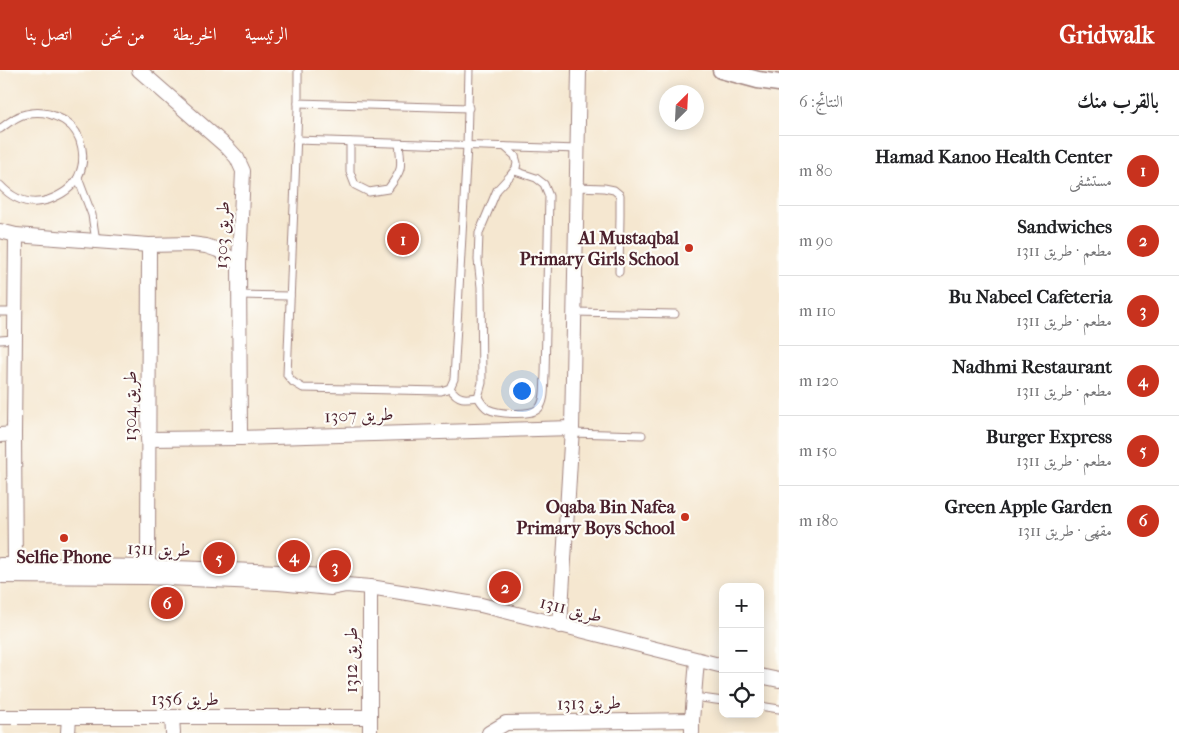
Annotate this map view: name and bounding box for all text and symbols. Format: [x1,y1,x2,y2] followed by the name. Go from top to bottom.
[1059,21,1154,49] text: Gridwalk
[25,24,72,45] text: اتصل بنا
[100,24,145,45] text: من نحن
[173,24,217,45] text: الخريطة
[245,24,288,45] text: الرئيسية
[659,85,704,130] north arrow
[1077,89,1159,113] text: بالقرب منك
[799,92,843,111] text: النتائج: 6
[875,146,1112,168] text: Hamad Kanoo Health Center
[799,161,833,180] text: 80 m
[1140,161,1146,180] text: 1
[1069,171,1112,190] text: مستشفى
[211,201,235,269] street label: طريق 1303
[1017,216,1112,238] text: Sandwiches
[387,220,419,258] pin: 1
[519,228,680,270] place label: Al Mustaqbal Primary Girls School
[799,231,833,250] text: 90 m
[1139,231,1147,250] text: 2
[1016,241,1112,260] text: مطعم · طريق 1311
[683,242,695,254] marker: Al Mustaqbal Primary Girls School
[948,286,1112,308] text: Bu Nabeel Cafeteria
[799,301,836,320] text: 110 m
[1140,301,1146,320] text: 3
[1016,311,1112,330] text: مطعم · طريق 1311
[952,356,1112,378] text: Nadhmi Restaurant
[120,371,142,441] street label: طريق 1304
[799,371,839,390] text: 120 m
[1138,371,1148,390] text: 4
[509,378,535,404] your location
[1016,381,1112,400] text: مطعم · طريق 1311
[324,404,394,428] street label: طريق 1307
[986,426,1112,448] text: Burger Express
[799,441,837,460] text: 150 m
[1140,441,1146,460] text: 5
[1016,451,1112,470] text: مطعم · طريق 1311
[944,496,1112,518] text: Green Apple Garden
[516,497,676,539] place label: Oqaba Bin Nafea Primary Boys School
[679,511,691,523] marker: Oqaba Bin Nafea Primary Boys School
[799,511,838,530] text: 180 m
[1139,511,1147,530] text: 6
[1018,521,1112,540] text: مقهى · طريق 1311
[58,532,70,544] marker: Selfie Phone
[278,537,310,575] pin: 4
[127,538,191,562] street label: طريق 1311
[203,539,235,577] pin: 5
[16,547,112,568] place label: Selfie Phone
[319,547,351,585] pin: 3
[489,568,521,606] pin: 2
[719,583,764,718] map controls
[719,583,764,628] button: +
[151,584,183,622] pin: 6
[537,592,604,628] street label: طريق 1311
[341,627,363,693] street label: طريق 1312
[719,628,764,673] button: −
[719,673,764,718] button: locate
[151,689,219,711] street label: طريق 1356
[557,692,621,716] street label: طريق 1313

